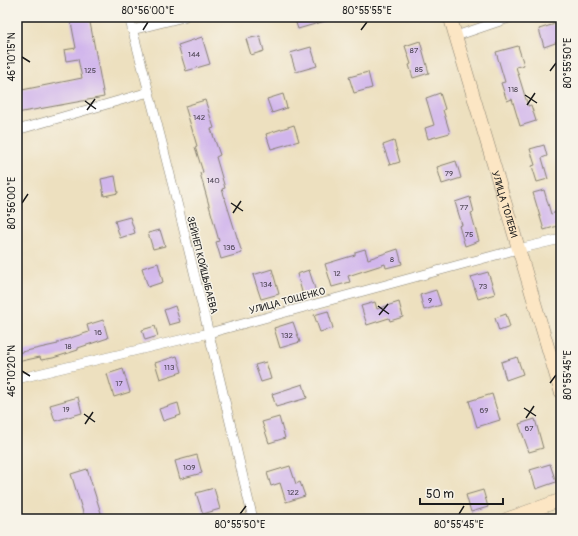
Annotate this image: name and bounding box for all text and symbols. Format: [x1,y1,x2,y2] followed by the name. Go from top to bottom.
[122,5,174,17] text: 80°56'00"E
[342,5,392,17] text: 80°55'55"E
[6,32,18,81] text: 46°10'15"N
[562,38,574,88] text: 80°55'50"E
[410,46,419,55] house number: 87
[188,50,201,59] house number: 144
[415,65,423,74] house number: 85
[84,66,96,75] house number: 125
[508,85,518,94] house number: 118
[193,113,206,122] house number: 142
[445,169,453,178] house number: 79
[489,170,520,239] street label: УЛИЦА ТОЛЕБИ
[206,176,220,185] house number: 140
[6,177,18,229] text: 80°56'00"E
[460,203,469,212] house number: 77
[184,215,221,316] street label: ЗЕЙНЕП КОЙШЫБАЕВА
[465,230,473,239] house number: 75
[223,243,235,252] house number: 136
[390,255,394,264] house number: 8
[333,269,341,278] house number: 12
[260,280,272,289] house number: 134
[479,282,488,291] house number: 73
[248,285,327,317] street label: УЛИЦА ТОЩЕНКО
[428,296,432,305] house number: 9
[94,328,102,337] house number: 16
[281,331,294,340] house number: 132
[64,342,72,351] house number: 18
[6,345,18,397] text: 46°10'20"N
[562,350,574,400] text: 80°55'45"E
[164,363,175,372] house number: 113
[115,379,123,388] house number: 17
[62,405,70,414] house number: 19
[480,406,488,415] house number: 69
[525,424,534,433] house number: 67
[183,463,195,472] house number: 109
[420,480,503,506] scale bar
[426,487,454,502] text: 50 m
[287,488,300,497] house number: 122
[215,519,265,531] text: 80°55'50"E
[434,519,484,531] text: 80°55'45"E

